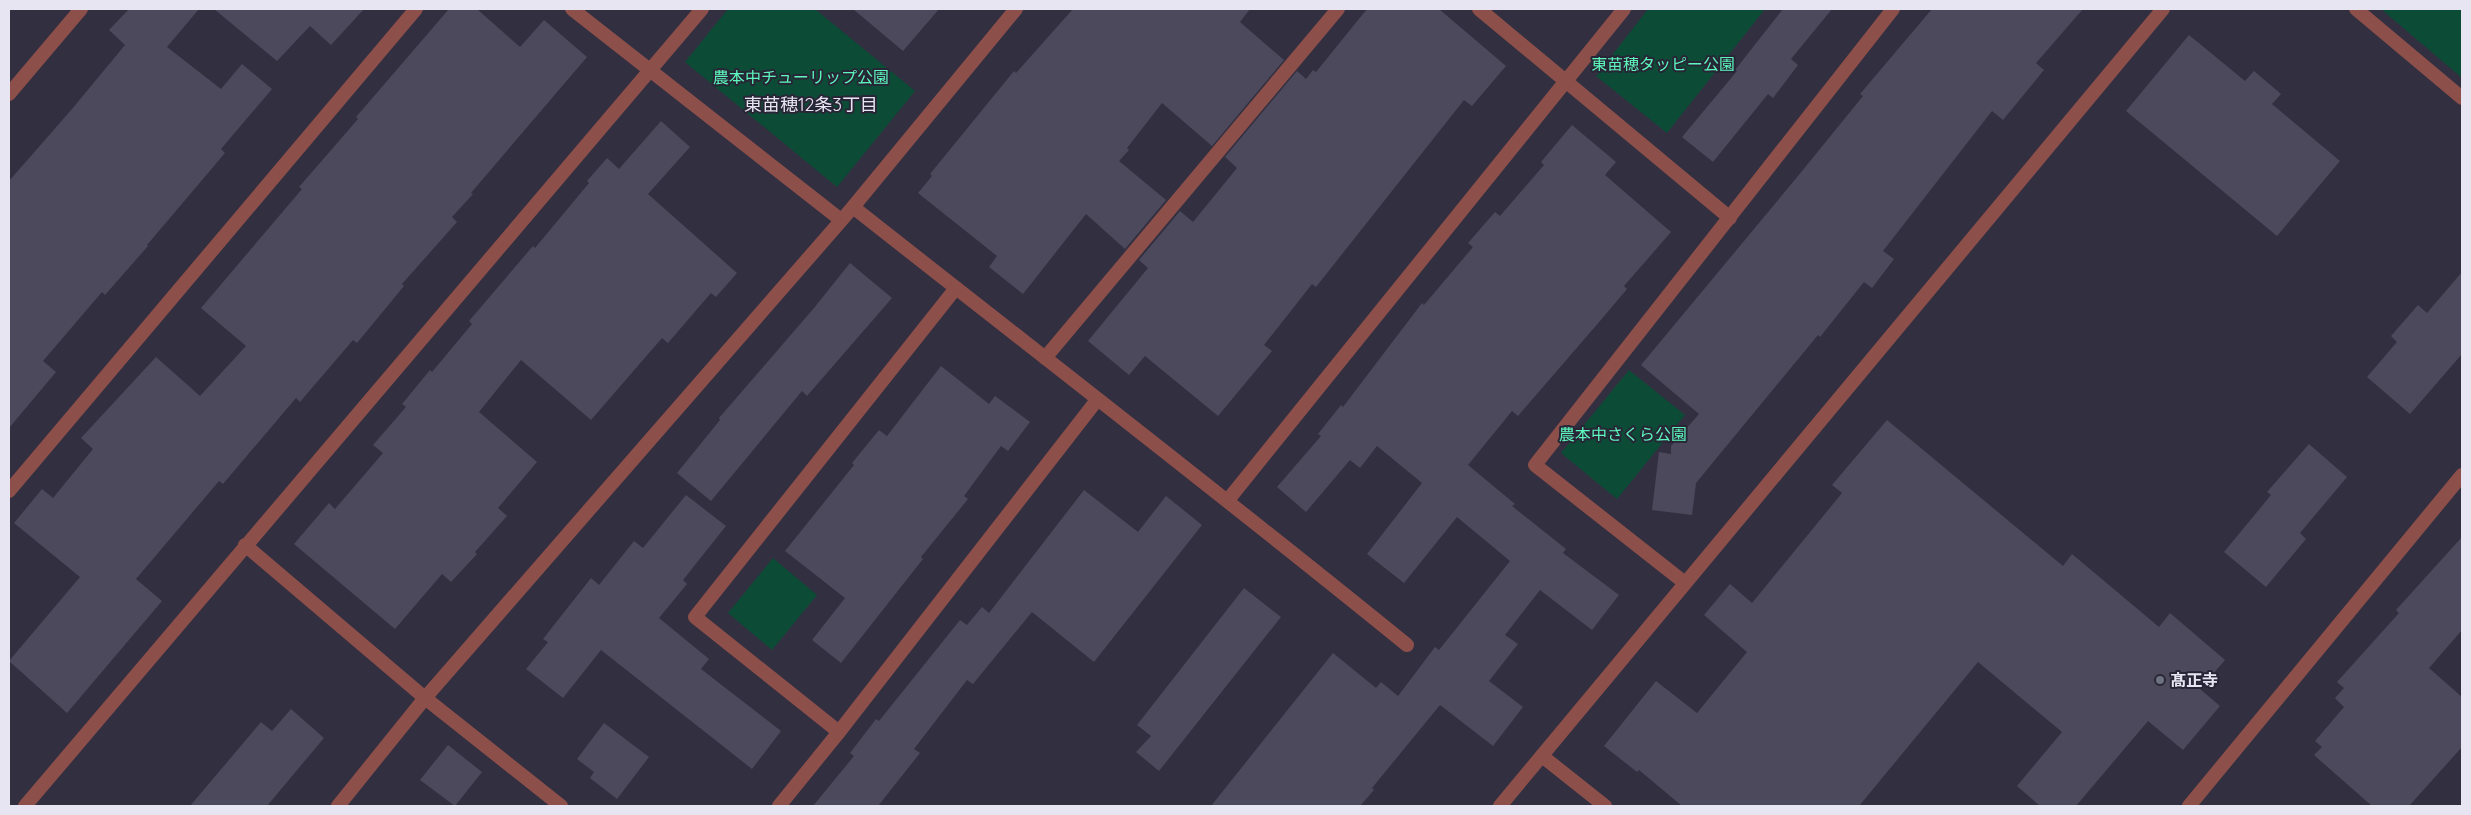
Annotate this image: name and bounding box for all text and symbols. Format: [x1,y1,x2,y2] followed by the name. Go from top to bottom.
[1591,54,1735,74] park label: 東苗穂タッピー公園
[713,67,889,87] park label: 農本中チューリップ公園
[744,93,878,116] district label: 東苗穂12条3丁目
[1559,424,1687,444] park label: 農本中さくら公園
[2170,670,2218,690] place label: 髙正寺
[2154,674,2166,686] marker: 髙正寺

